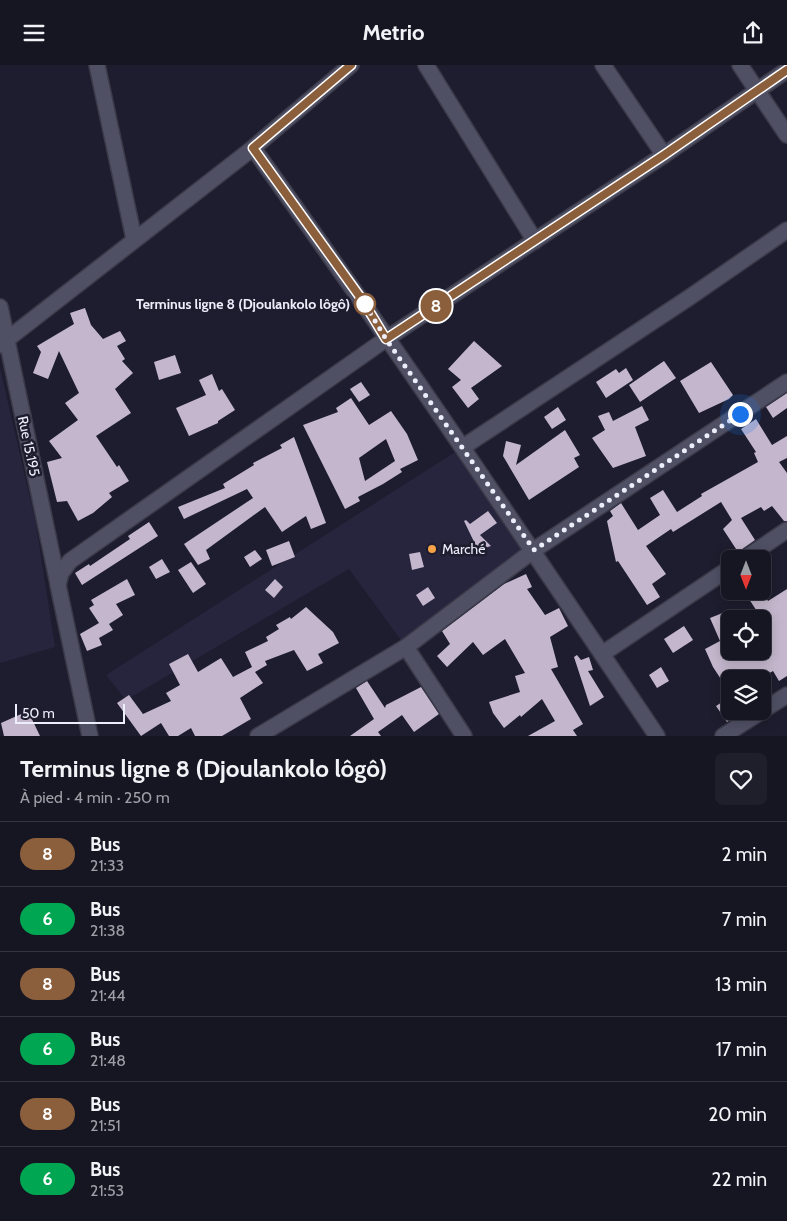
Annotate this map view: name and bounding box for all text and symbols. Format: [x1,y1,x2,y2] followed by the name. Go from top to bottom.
[20,19,48,47] icon: menu
[362,19,425,46] text: Metrio
[739,19,767,47] icon: share
[420,290,452,322] line badge: 8
[354,293,376,315] marker: Terminus ligne 8 (Djoulankolo lôgô)
[136,295,350,313] place label: Terminus ligne 8 (Djoulankolo lôgô)
[431,295,441,317] text: 8
[728,402,753,427] your location
[14,414,44,478] street label: Rue 15.195
[442,540,485,558] place label: Marché
[426,543,438,555] marker: Marché
[721,550,771,600] north arrow
[721,550,771,720] map controls
[721,610,771,660] button: locate
[721,670,771,720] button: layers
[15,701,125,724] scale bar
[22,704,55,722] text: 50 m
[715,753,767,805] button: heart
[20,754,387,783] text: Terminus ligne 8 (Djoulankolo lôgô)
[20,788,170,807] text: À pied · 4 min · 250 m
[90,833,120,856] text: Bus
[42,843,53,865] text: 8
[721,843,767,866] text: 2 min
[90,856,124,875] text: 21:33
[90,898,120,921] text: Bus
[42,908,53,930] text: 6
[722,908,767,931] text: 7 min
[90,921,125,940] text: 21:38
[90,963,120,986] text: Bus
[42,973,53,995] text: 8
[715,973,767,996] text: 13 min
[90,986,125,1005] text: 21:44
[90,1028,120,1051] text: Bus
[42,1038,53,1060] text: 6
[716,1038,767,1061] text: 17 min
[90,1051,126,1070] text: 21:48
[90,1093,120,1116] text: Bus
[42,1103,53,1125] text: 8
[708,1103,767,1126] text: 20 min
[90,1116,121,1135] text: 21:51
[90,1158,120,1181] text: Bus
[42,1168,53,1190] text: 6
[712,1168,767,1191] text: 22 min
[90,1181,124,1200] text: 21:53

